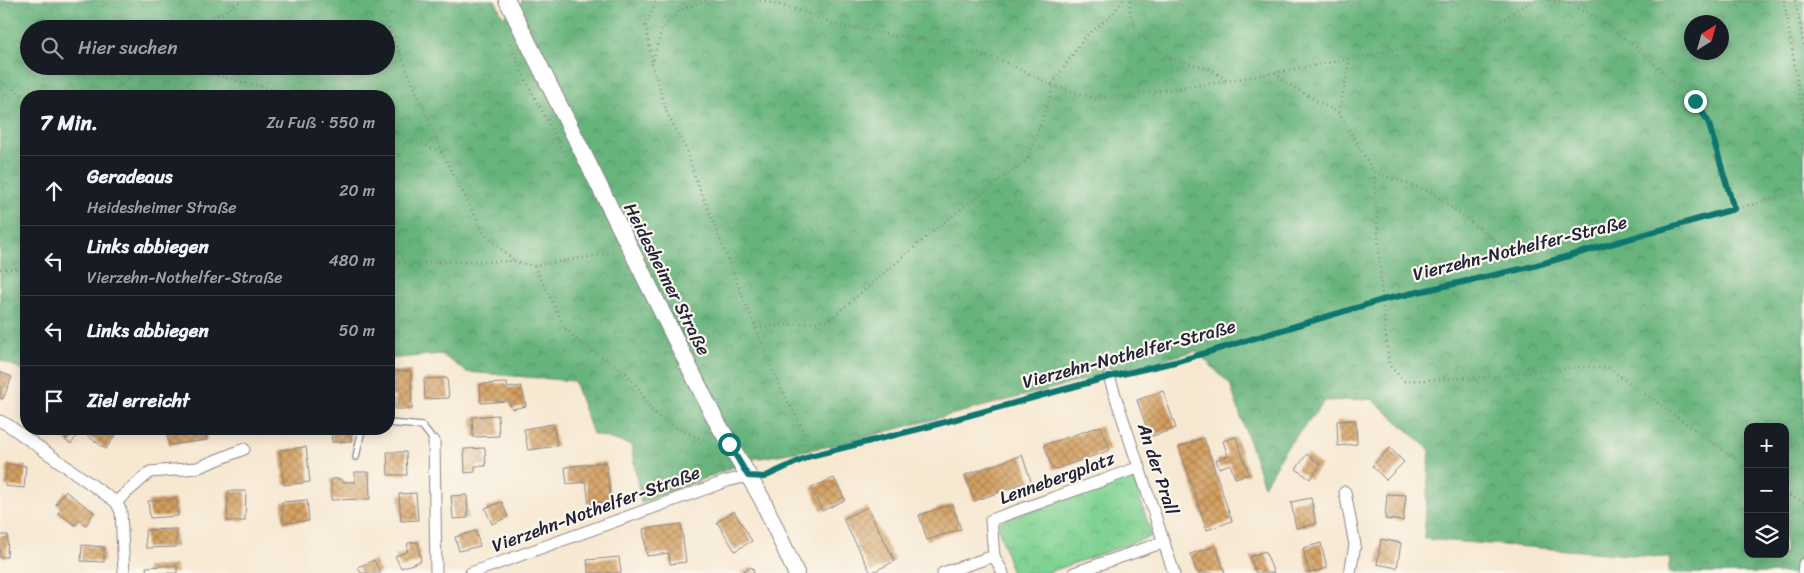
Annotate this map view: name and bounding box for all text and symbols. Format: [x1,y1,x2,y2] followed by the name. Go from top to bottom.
[1684,15,1729,60] north arrow
[20,20,395,75] search box
[78,31,178,64] text: Hier suchen
[38,34,66,62] icon: search
[1684,90,1707,113] route end
[40,104,98,142] text: 7 Min.
[267,108,375,137] text: Zu Fuß · 550 m
[87,160,173,193] text: Geradeaus
[339,176,375,205] text: 20 m
[40,177,68,205] icon: ahead
[87,193,237,222] text: Heidesheimer Straße
[615,197,719,361] street label: Heidesheimer Straße
[1410,206,1630,290] street label: Vierzehn-Nothelfer-Straße
[87,230,209,263] text: Links abbiegen
[329,246,375,275] text: 480 m
[40,247,68,275] icon: left
[87,263,282,292] text: Vierzehn-Nothelfer-Straße
[1019,310,1239,398] street label: Vierzehn-Nothelfer-Straße
[87,314,209,347] text: Links abbiegen
[339,316,375,345] text: 50 m
[40,317,68,345] icon: left
[87,384,190,417] text: Ziel erreicht
[40,387,68,415] icon: arrive
[1128,418,1188,520] street label: An der Prall
[1744,423,1789,558] map controls
[1744,423,1789,468] button: +
[718,433,741,456] route start
[995,442,1120,514] street label: Lennebergplatz
[487,456,705,562] street label: Vierzehn-Nothelfer-Straße
[1744,468,1789,513] button: −
[1744,513,1789,558] button: layers

